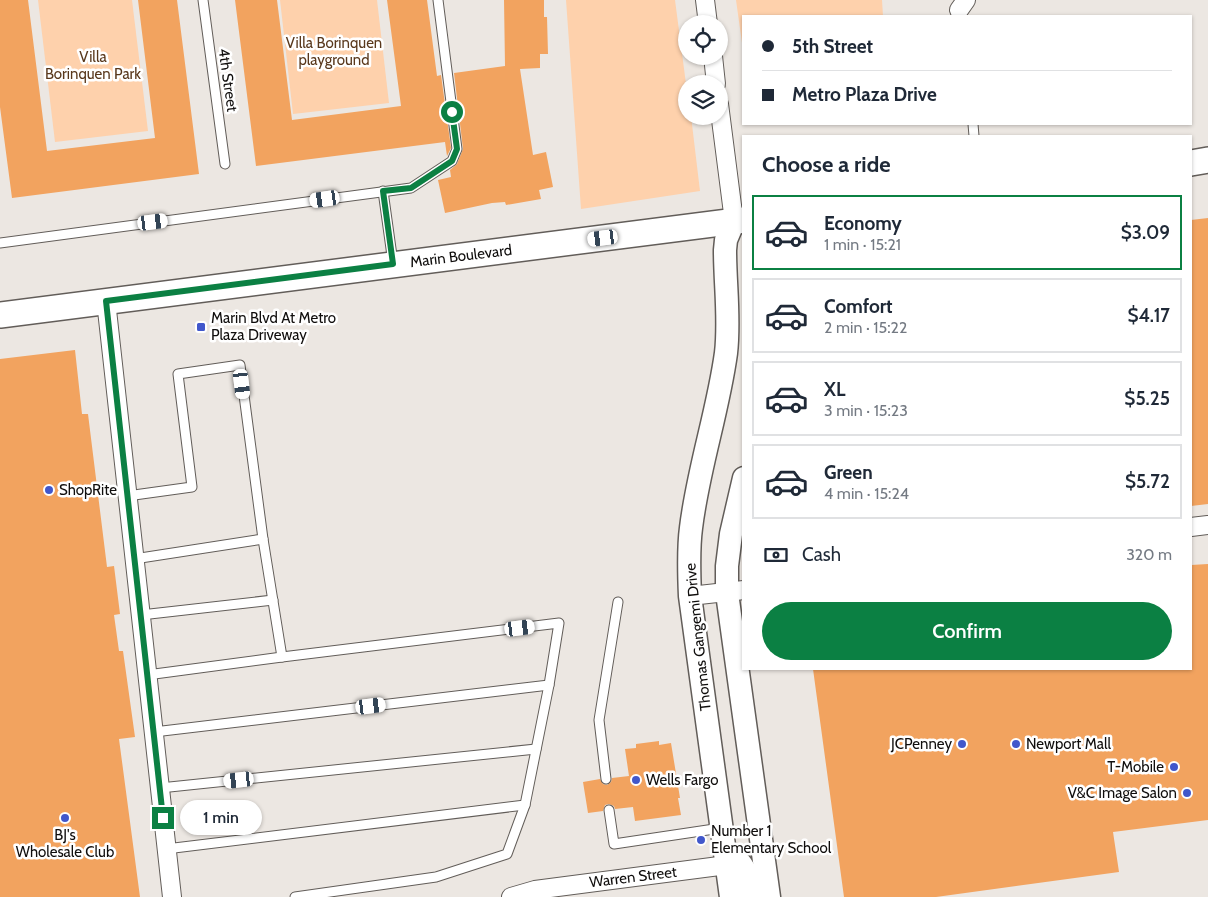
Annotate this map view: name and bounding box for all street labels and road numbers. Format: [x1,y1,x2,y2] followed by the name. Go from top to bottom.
[215,47,241,113] street label: 4th Street
[409,241,513,271] street label: Marin Boulevard
[681,562,715,712] street label: Thomas Gangemi Drive
[588,863,678,891] street label: Warren Street

